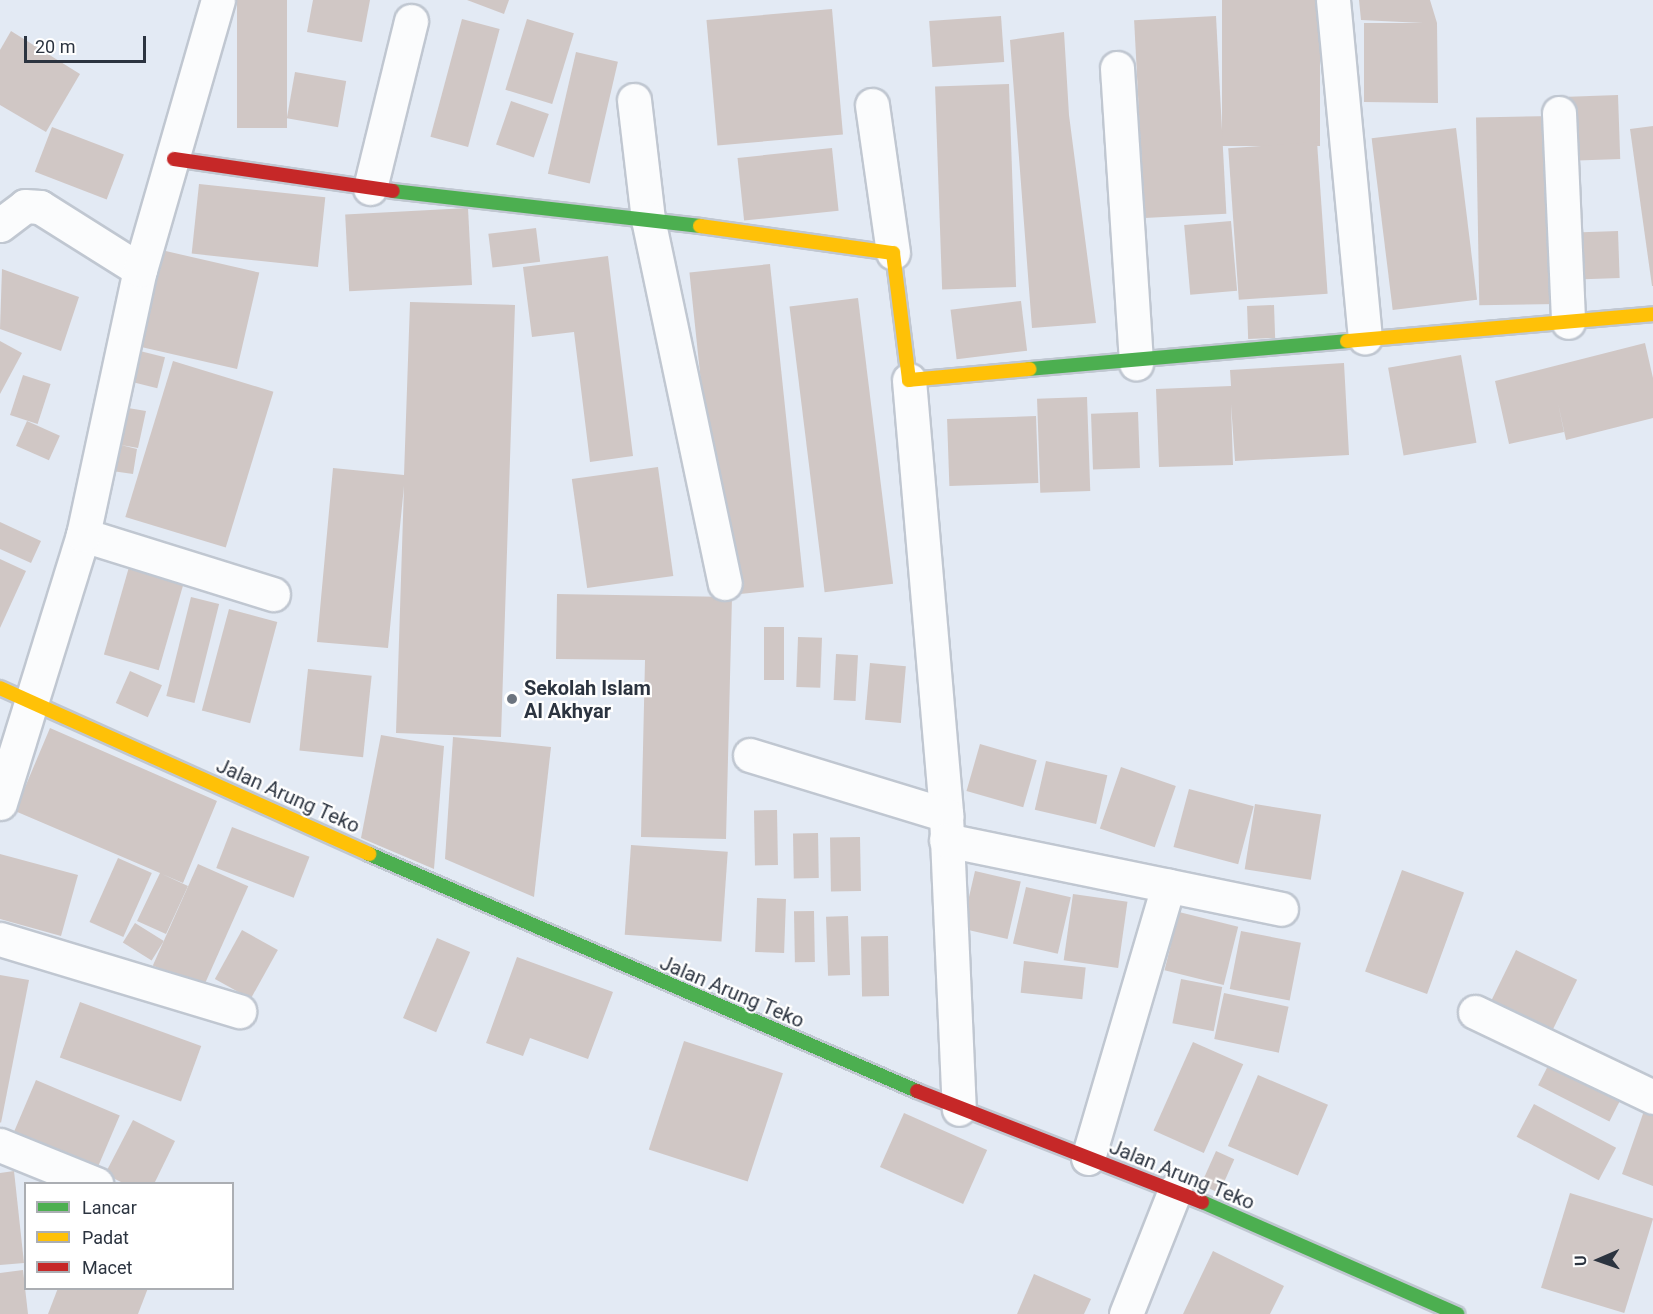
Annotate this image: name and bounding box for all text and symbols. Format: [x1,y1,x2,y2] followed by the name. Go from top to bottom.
[27,24,148,62] scale bar
[35,36,75,57] text: 20 m
[524,676,651,723] place label: Sekolah Islam Al Akhyar
[505,692,519,706] marker: Sekolah Islam Al Akhyar
[212,754,364,838] street label: Jalan Arung Teko
[656,951,808,1033] street label: Jalan Arung Teko
[1106,1135,1258,1215] street label: Jalan Arung Teko
[24,1182,234,1290] legend
[82,1197,137,1218] text: Lancar
[82,1227,129,1248] text: Padat
[1569,1230,1629,1290] north arrow
[1571,1255,1590,1266] text: U
[82,1257,132,1278] text: Macet

